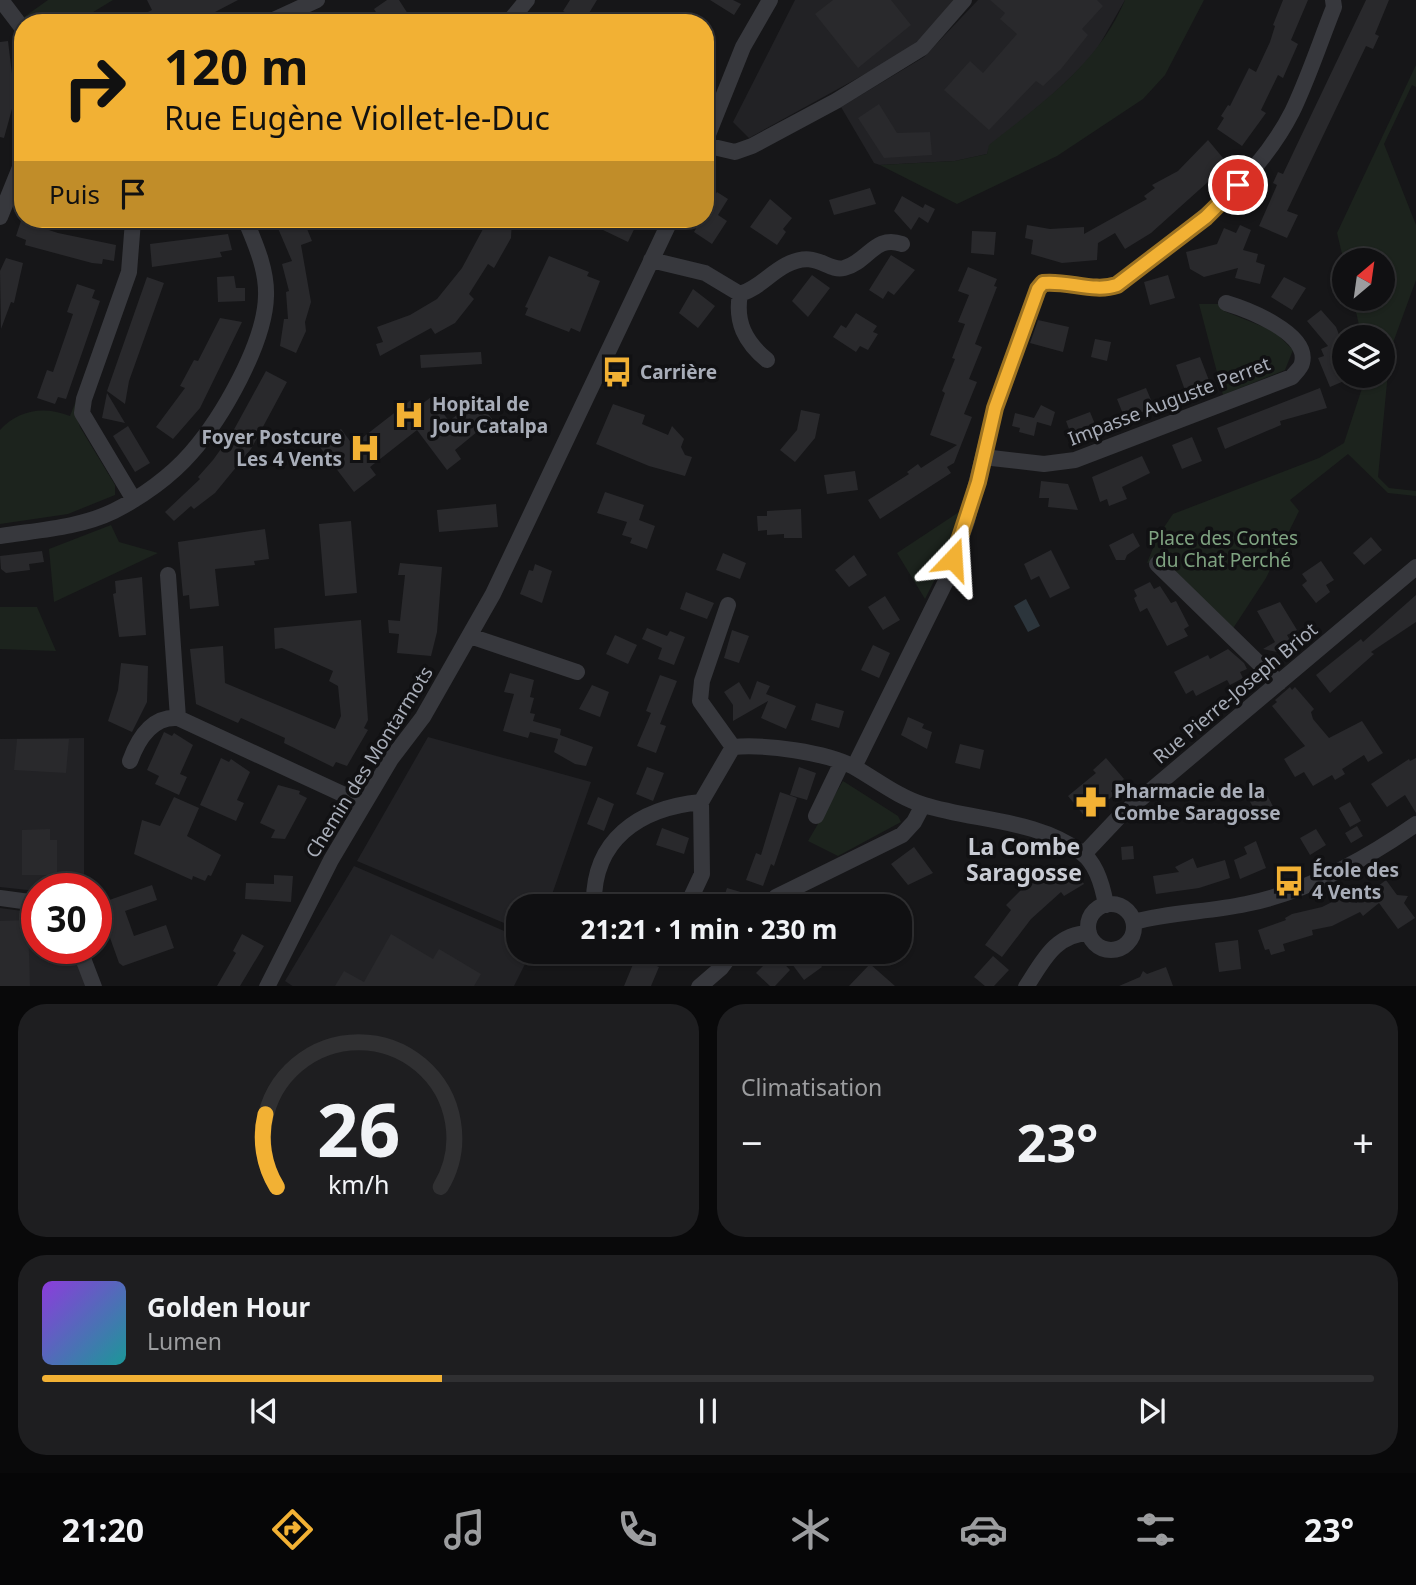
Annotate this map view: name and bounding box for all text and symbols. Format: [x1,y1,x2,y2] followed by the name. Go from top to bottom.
[164,33,309,99] text: 120 m
[49,42,140,133] icon: right
[164,96,550,139] text: Rue Eugène Viollet-le-Duc
[1208,155,1268,215] pin
[1219,166,1257,204] icon: arrive
[114,175,152,213] icon: arrive
[49,176,100,212] text: Puis
[1332,248,1395,312] north arrow
[1332,248,1395,388] map controls
[1332,325,1395,388] button: layers
[1064,350,1274,452] street label: Impasse Auguste Perret
[600,355,634,389] bus stop icon: Carrière
[640,359,717,385] place label: Carrière
[430,391,548,439] place label: Hopital de Jour Catalpa
[392,398,426,432] hospital icon: Hopital de Jour Catalpa
[201,424,342,472] place label: Foyer Postcure Les 4 Vents
[348,431,382,465] hospital icon: Foyer Postcure Les 4 Vents
[916,522,990,596] position arrow
[1148,525,1298,573] park label: Place des Contes du Chat Perché
[1147,616,1323,769] street label: Rue Pierre-Joseph Briot
[299,661,439,863] street label: Chemin des Montarmots
[1114,778,1281,826] place label: Pharmacie de la Combe Saragosse
[1074,785,1108,819] pharmacy icon: Pharmacie de la Combe Saragosse
[966,830,1082,888] district label: La Combe Saragosse
[1312,857,1399,905] place label: École des 4 Vents
[1272,864,1306,898] bus stop icon: École des 4 Vents
[21,873,112,964] speed limit sign: 30
[581,911,837,947] text: 21:21 · 1 min · 230 m
[741,1071,882,1103] text: Climatisation
[317,1079,400,1178] text: 26
[1017,1106,1098,1177] text: 23°
[741,1116,763,1168] text: −
[1352,1116,1374,1168] text: +
[328,1166,389,1200] text: km/h
[147,1289,310,1325] text: Golden Hour
[147,1325,222,1357] text: Lumen
[245,1392,283,1430] icon: previous
[689,1392,727,1430] icon: pause
[1133,1392,1171,1430] icon: next
[268,1505,317,1554] icon: directions
[440,1505,489,1554] icon: music
[613,1505,662,1554] icon: phone
[786,1505,835,1554] icon: climate
[959,1505,1008,1554] icon: car
[1131,1505,1180,1554] icon: filters
[62,1508,144,1551] text: 21:20
[1304,1508,1354,1551] text: 23°

